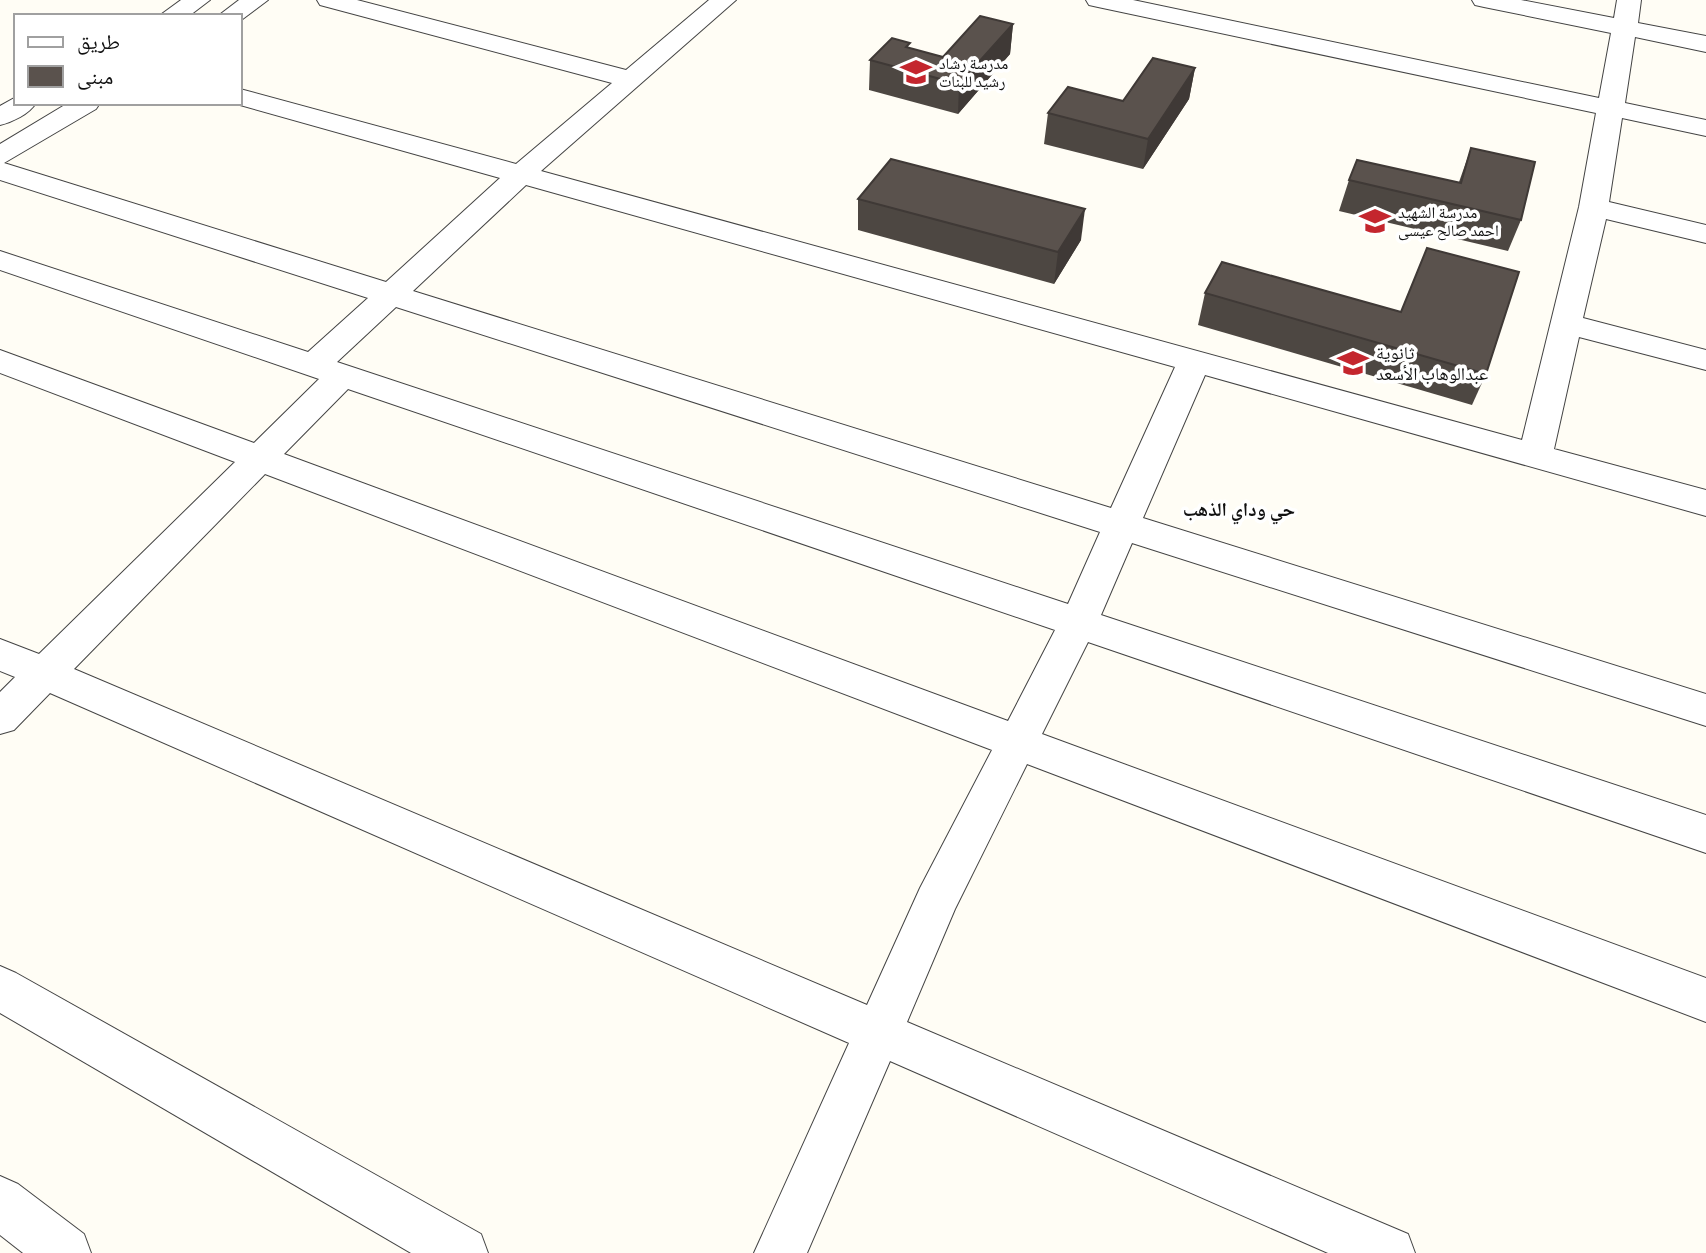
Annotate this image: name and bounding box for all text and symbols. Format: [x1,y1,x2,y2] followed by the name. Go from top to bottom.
[14,14,242,105] legend
[77,24,120,55] text: طريق
[939,50,1008,92] place label: مدرسة رشاد رشيد للبنات
[899,55,933,89] school or university icon: مدرسة رشاد رشيد للبنات
[77,59,113,90] text: مبنى
[1398,199,1499,241] place label: مدرسة الشهيد احمد صالح عيسى
[1358,204,1392,238] school or university icon: مدرسة الشهيد احمد صالح عيسى
[1376,338,1488,386] place label: ثانوية عبدالوهاب الأسعد
[1336,346,1370,380] school or university icon: ثانوية عبدالوهاب الأسعد
[1183,494,1295,525] district label: حي وداي الذهب

